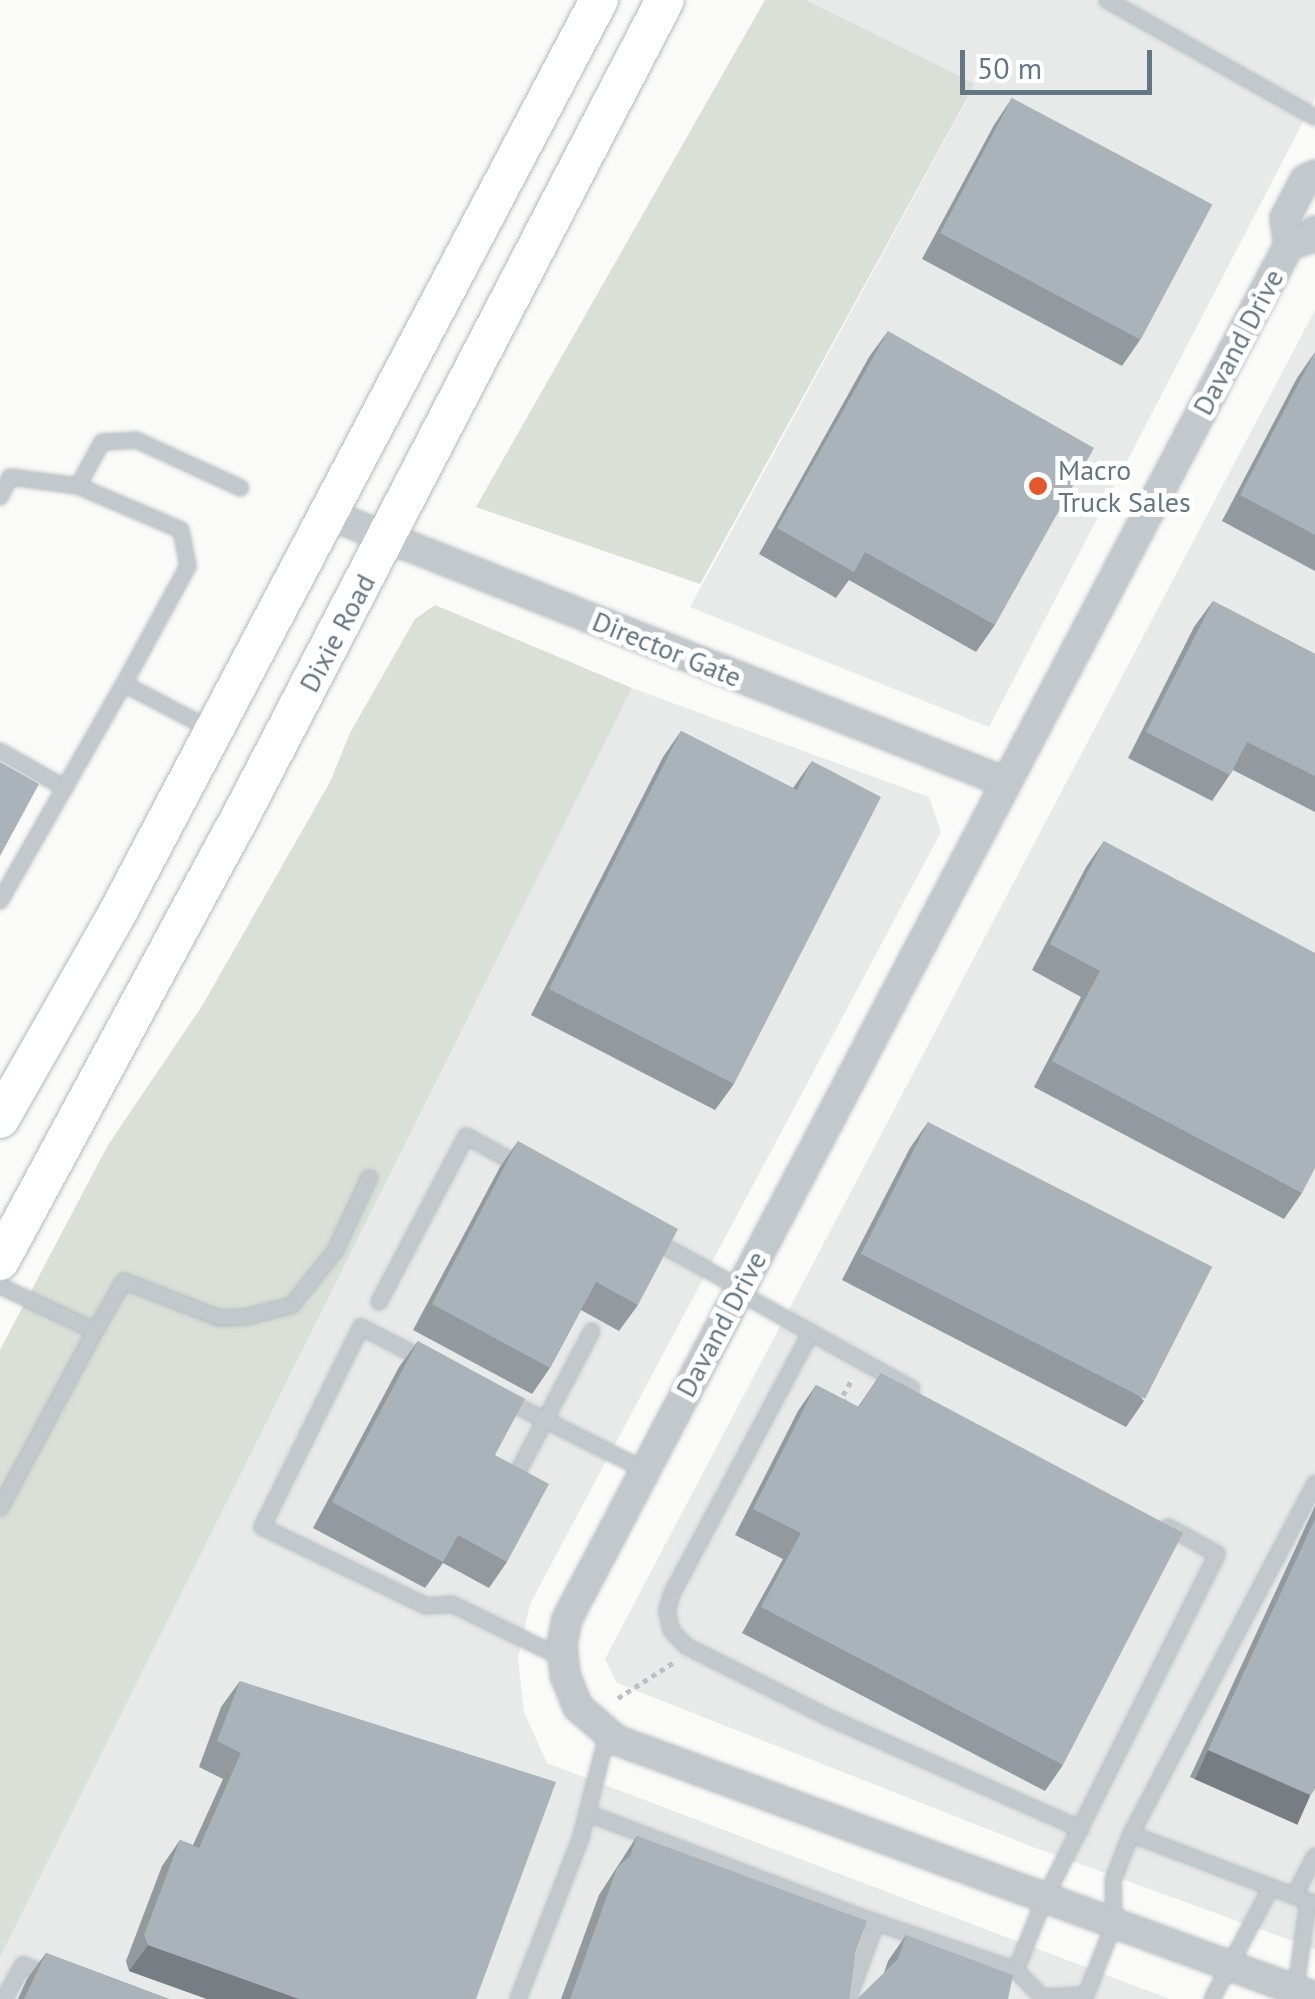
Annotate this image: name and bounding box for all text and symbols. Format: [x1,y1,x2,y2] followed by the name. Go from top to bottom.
[965,30,1158,92] scale bar
[977,48,1042,87] text: 50 m
[1186,263,1290,421] street label: Davand Drive
[1058,453,1192,519] place label: Macro Truck Sales
[1027,475,1049,497] marker: Macro Truck Sales
[292,568,382,698] street label: Dixie Road
[588,604,746,694] street label: Director Gate
[669,1245,773,1403] street label: Davand Drive

